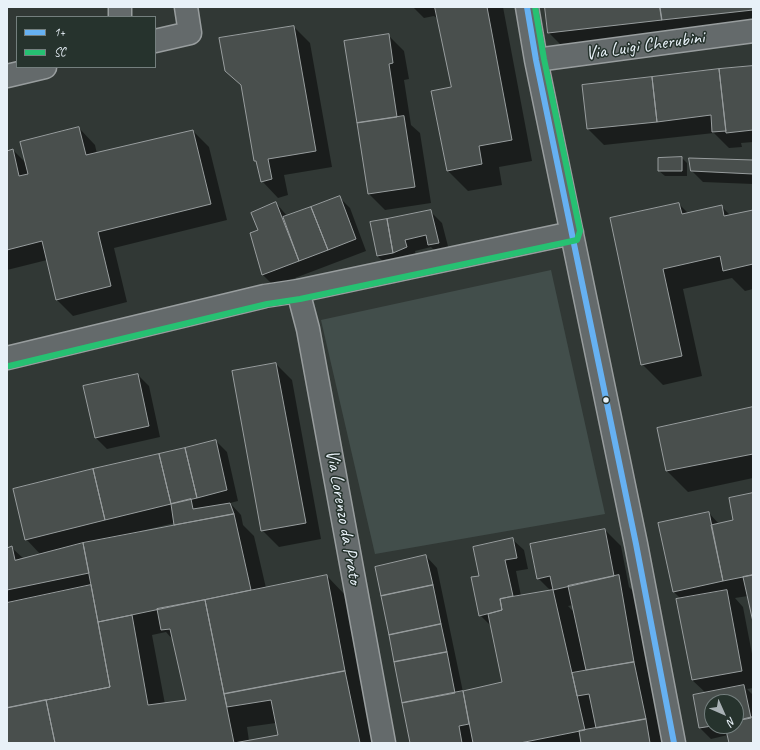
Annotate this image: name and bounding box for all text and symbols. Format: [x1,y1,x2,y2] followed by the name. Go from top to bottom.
[16,16,156,68] legend
[54,24,65,40] text: 1+
[584,26,706,66] street label: Via Luigi Cherubini
[54,44,66,60] text: SC
[601,395,611,405] unlabelled marker
[320,448,366,586] street label: Via Lorenzo da Prato
[704,694,744,734] north arrow
[724,714,739,729] text: N

